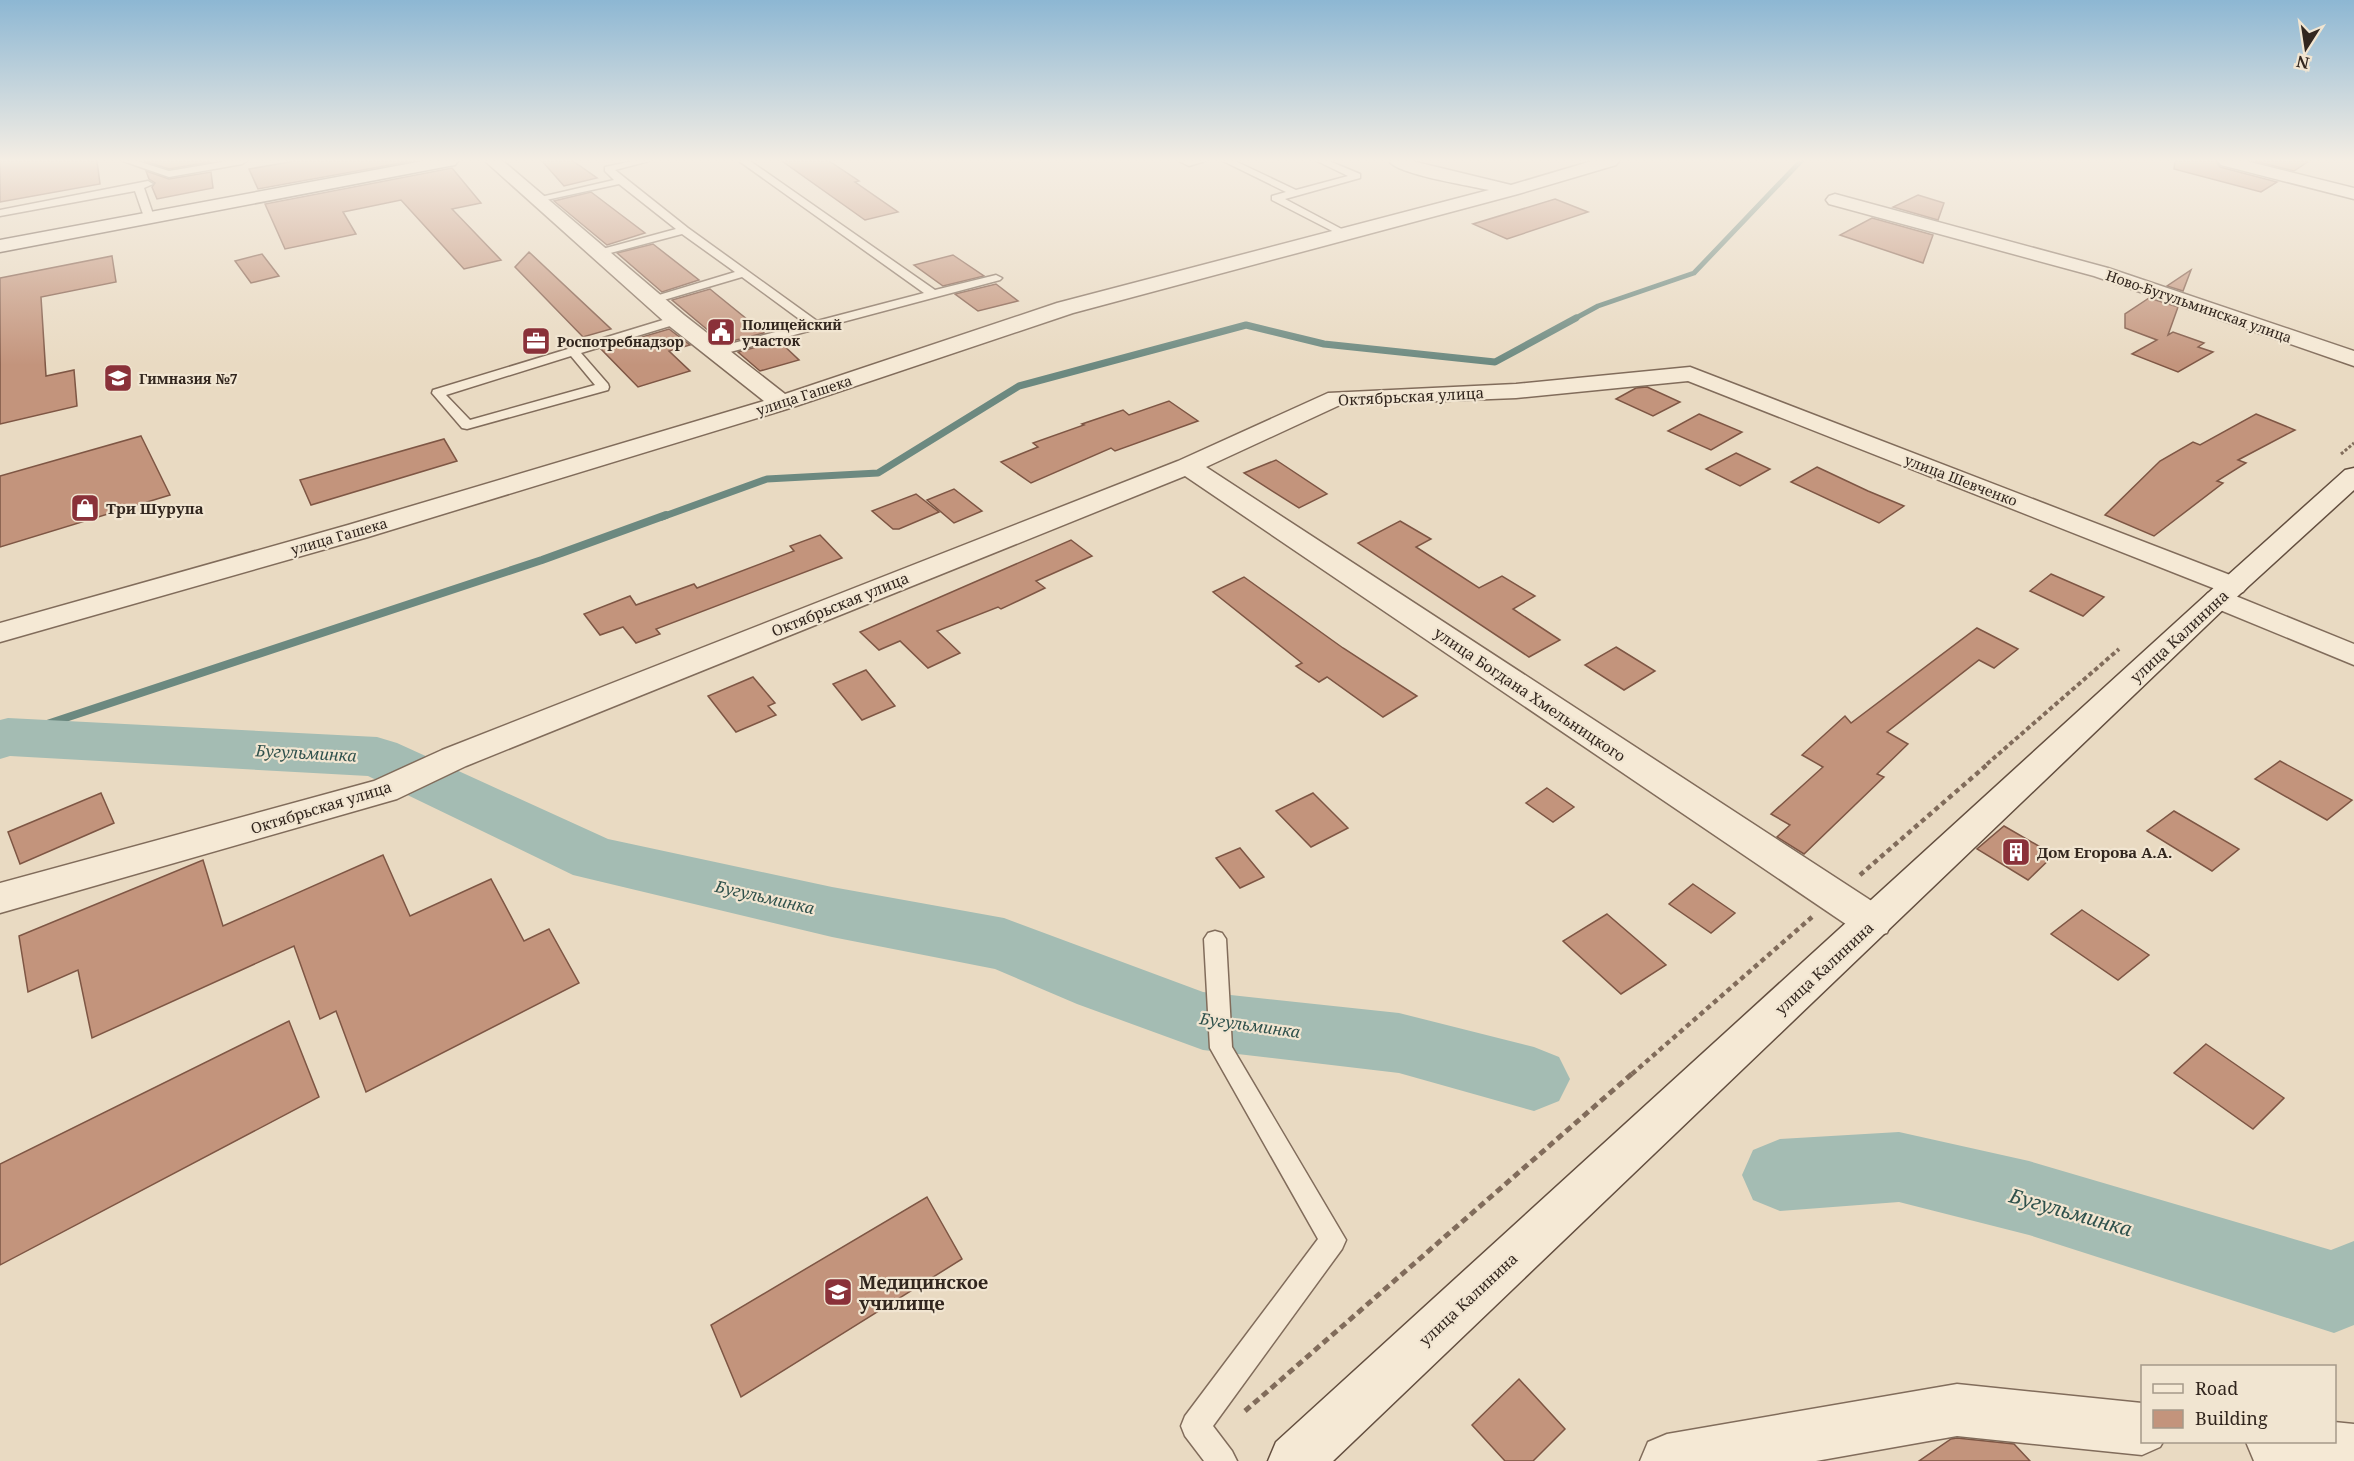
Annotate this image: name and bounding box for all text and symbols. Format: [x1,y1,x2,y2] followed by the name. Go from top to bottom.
[2276,18,2336,78] north arrow
[2294,51,2311,75] text: N
[2104,265,2294,347] street label: Ново-Бугульминская улица
[742,315,842,350] place label: Полицейский участок
[705,316,737,348] public building icon: Полицейский участок
[520,325,552,357] office icon: Роспотребнадзор
[557,332,684,351] place label: Роспотребнадзор
[102,362,134,394] school or university icon: Гимназия №7
[139,369,238,388] place label: Гимназия №7
[754,371,854,419] street label: улица Гашека
[1337,382,1485,410] street label: Октябрьская улица
[1902,450,2020,510] street label: улица Шевченко
[69,492,101,524] shop icon: Три Шурупа
[106,498,204,518] place label: Три Шурупа
[288,513,390,559] street label: улица Гашека
[768,567,912,641] street label: Октябрьская улица
[2126,585,2232,687] street label: улица Калинина
[1430,622,1630,766] street label: улица Богдана Хмельницкого
[254,739,357,767] water label: Бугульминка
[248,776,394,838] street label: Октябрьская улица
[2000,836,2032,868] building icon: Дом Егорова А.А.
[2037,842,2172,862] place label: Дом Егорова А.А.
[712,875,817,919] water label: Бугульминка
[1771,917,1877,1019] street label: улица Калинина
[1197,1007,1302,1043] water label: Бугульминка
[2005,1181,2136,1242] water label: Бугульминка
[1415,1248,1521,1350] street label: улица Калинина
[859,1270,988,1315] place label: Медицинское училище
[822,1276,854,1308] school or university icon: Медицинское училище
[2141,1365,2336,1443] legend
[2195,1376,2238,1400] text: Road
[2195,1406,2268,1430] text: Building

